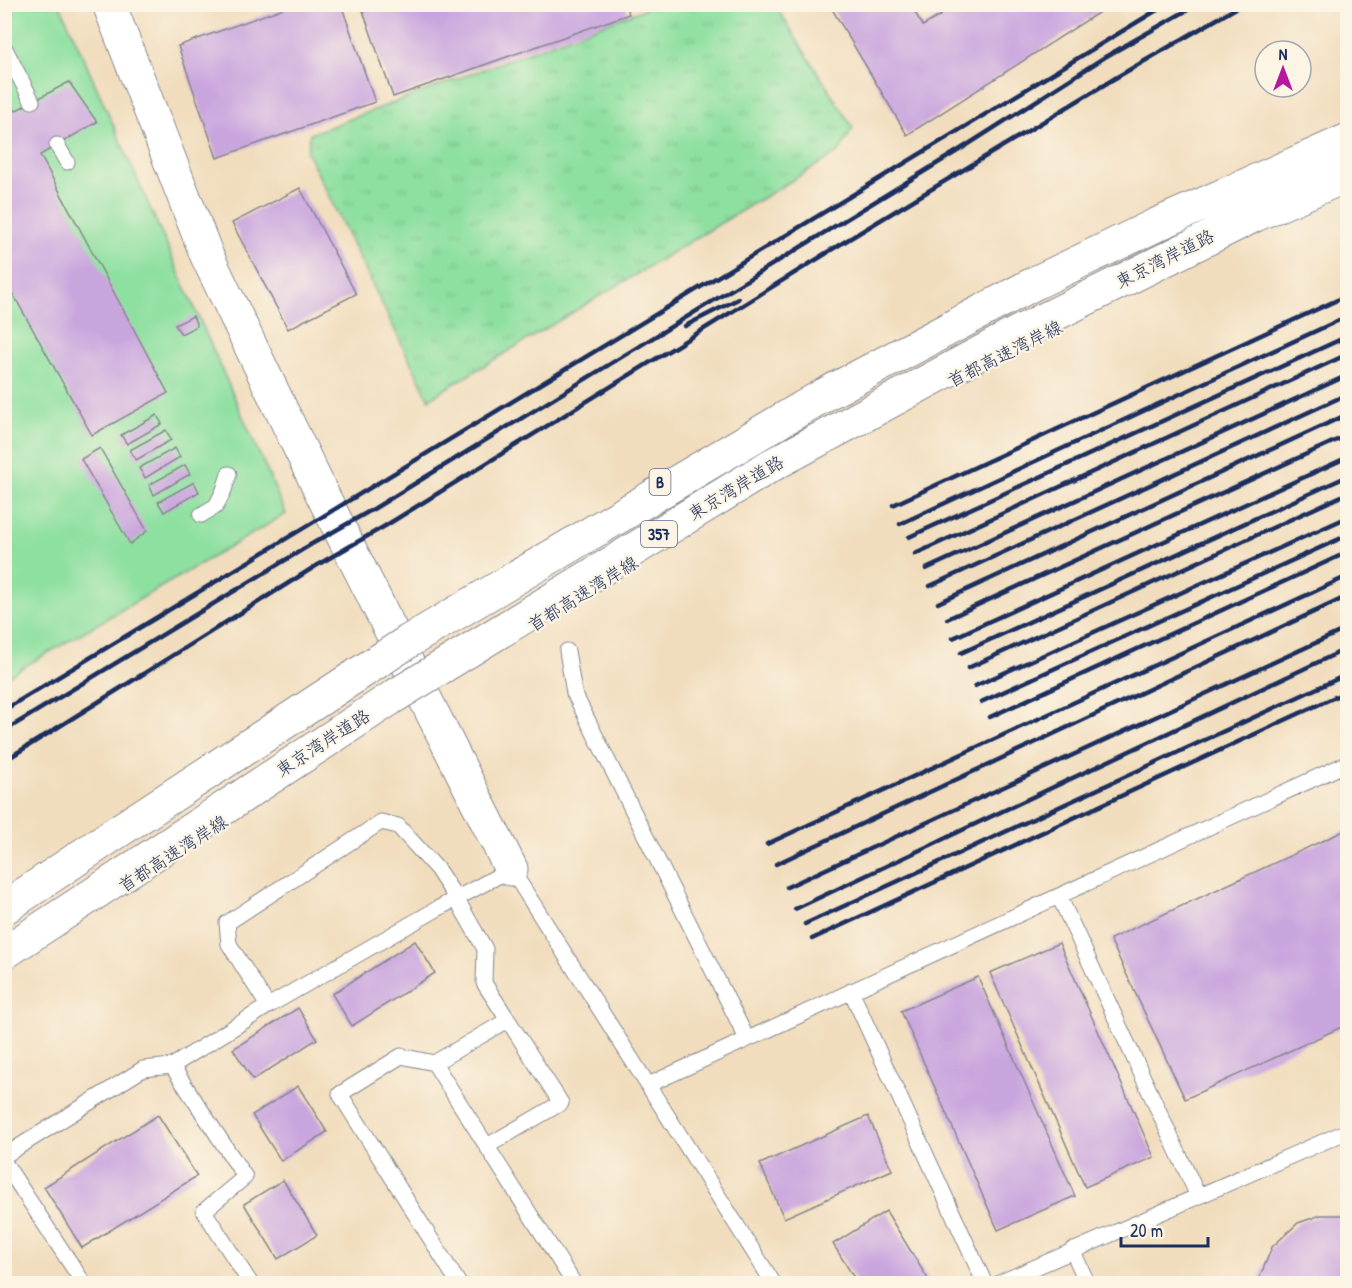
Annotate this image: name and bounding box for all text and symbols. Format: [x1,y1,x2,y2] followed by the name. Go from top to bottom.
[1253,39,1313,99] north arrow
[1279,43,1288,65] text: N
[1111,223,1219,294] street label: 東京湾岸道路
[943,314,1067,393] street label: 首都高速湾岸線
[683,449,788,526] street label: 東京湾岸道路
[650,469,670,495] road number: B
[641,521,677,547] road number: 357
[523,550,643,638] street label: 首都高速湾岸線
[271,703,375,782] street label: 東京湾岸道路
[113,809,232,898] street label: 首都高速湾岸線
[1121,1210,1208,1248] scale bar
[1130,1218,1163,1243] text: 20 m

